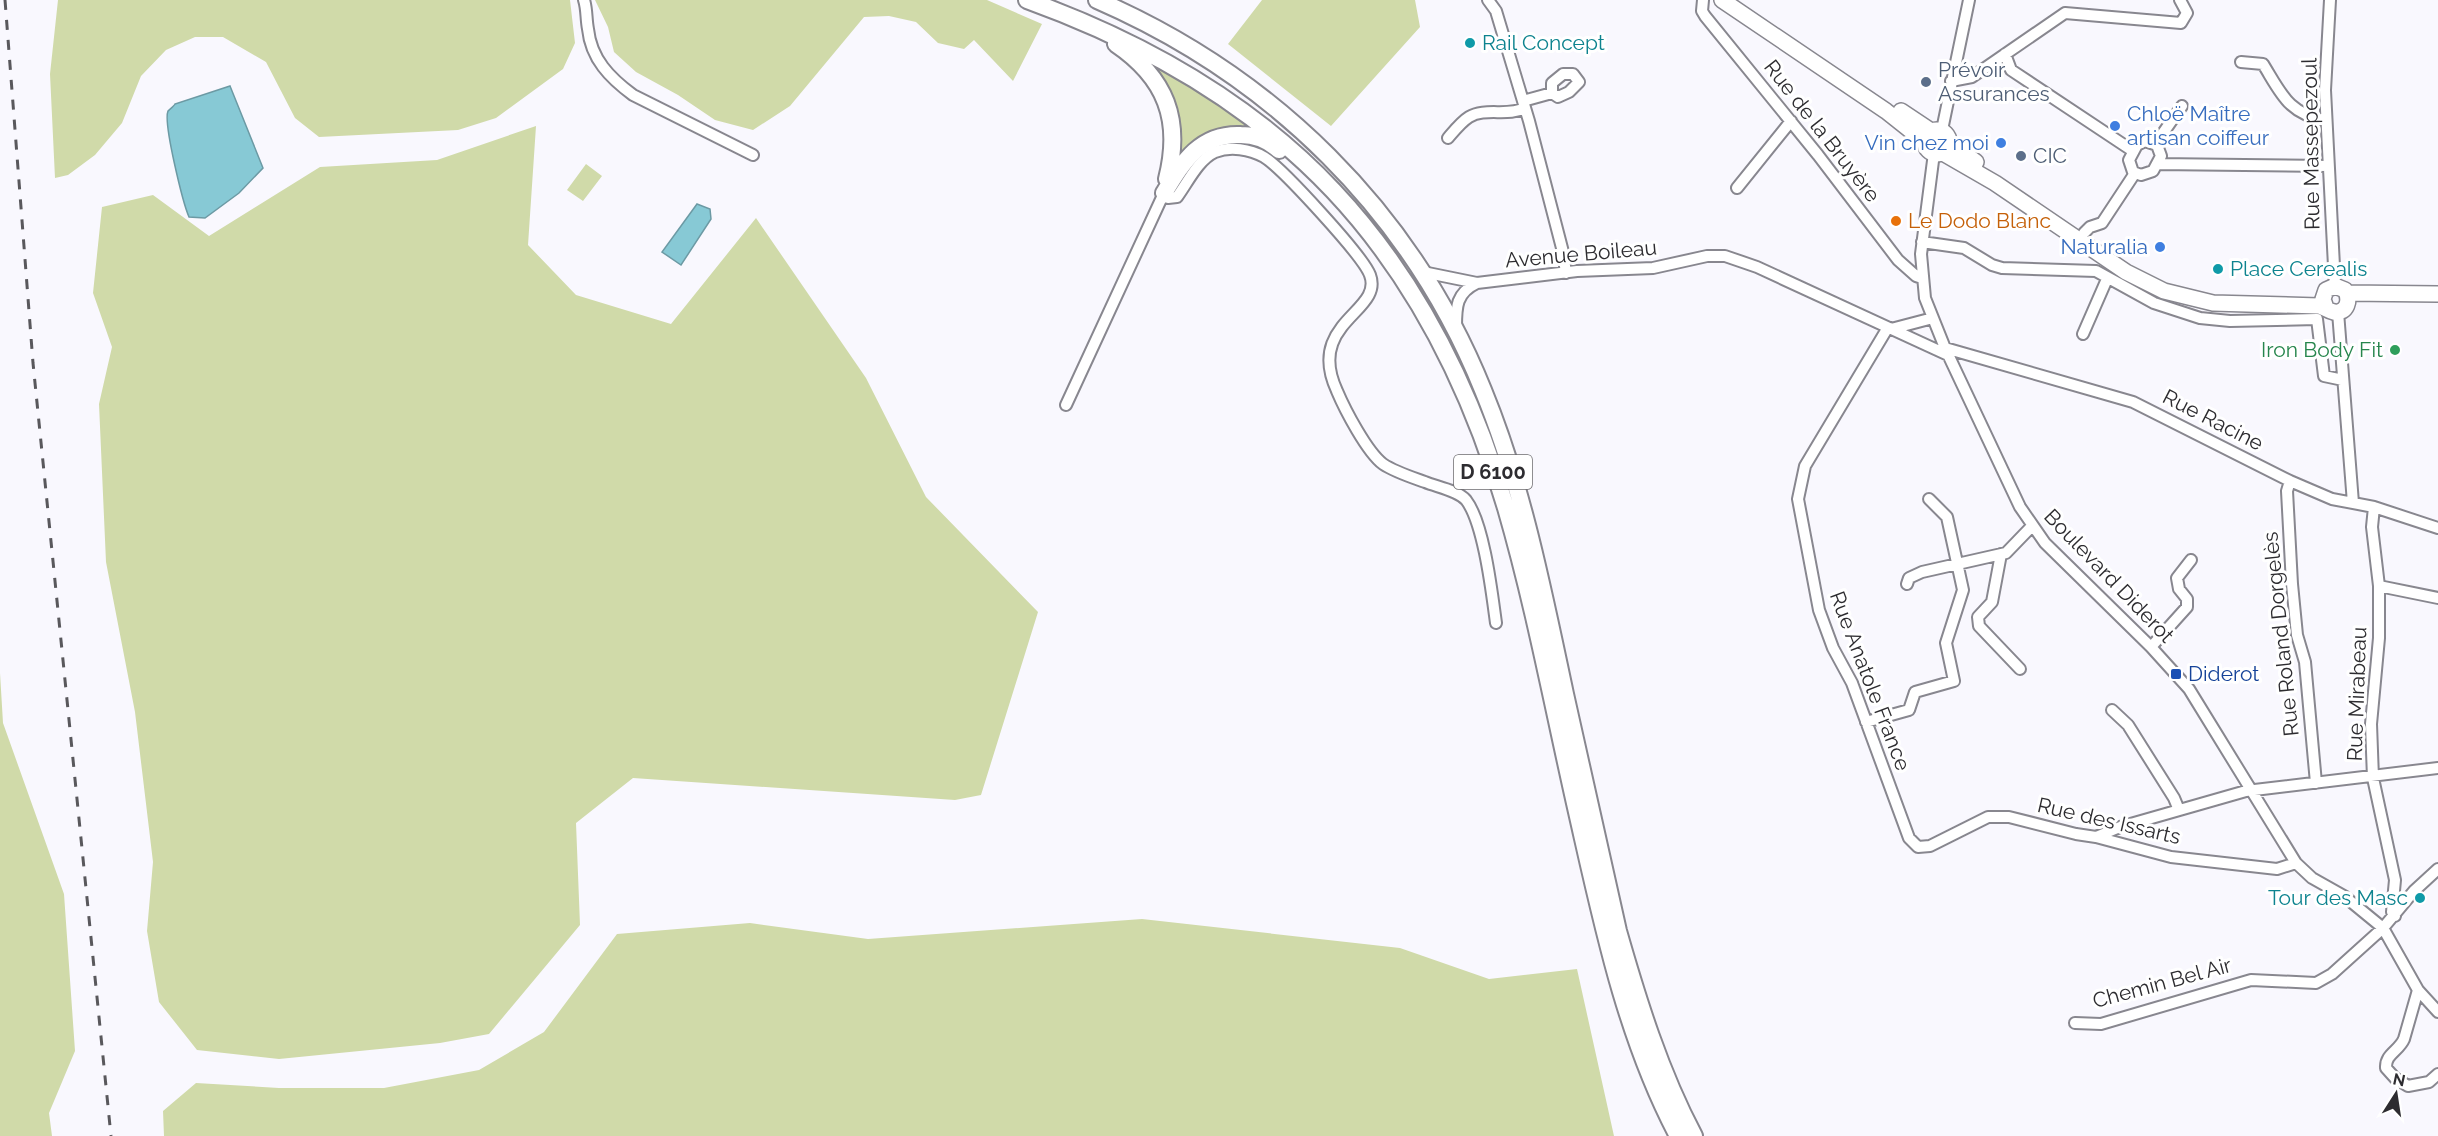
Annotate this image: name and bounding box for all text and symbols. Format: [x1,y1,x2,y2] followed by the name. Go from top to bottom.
[1482,30,1605,55] place label: Rail Concept
[1463,36,1477,50] marker: Rail Concept
[1759,55,1886,207] street label: Rue de la Bruyère
[1938,57,2050,106] place label: Prévoir Assurances
[2296,58,2324,230] street label: Rue Massepezoul
[1919,75,1933,89] marker: Prévoir Assurances
[2127,101,2270,150] place label: Chloë Maître artisan coiffeur
[2108,119,2122,133] marker: Chloë Maître artisan coiffeur
[1865,130,1989,155] place label: Vin chez moi
[1994,136,2008,150] marker: Vin chez moi
[2033,143,2067,168] place label: CIC
[2014,149,2028,163] marker: CIC
[1908,208,2051,233] place label: Le Dodo Blanc
[1889,214,1903,228] marker: Le Dodo Blanc
[1504,234,1658,273] street label: Avenue Boileau
[2061,234,2148,259] place label: Naturalia
[2153,240,2167,254] marker: Naturalia
[2230,256,2367,281] place label: Place Cerealis
[2211,262,2225,276] marker: Place Cerealis
[2261,337,2383,362] place label: Iron Body Fit
[2388,343,2402,357] marker: Iron Body Fit
[2159,384,2268,456] street label: Rue Racine
[1454,455,1532,489] road number: D 6100
[2039,504,2179,648] street label: Boulevard Diderot
[2257,531,2304,738] street label: Rue Roland Dorgelès
[1825,588,1916,774] street label: Rue Anatole France
[2342,626,2371,762] street label: Rue Mirabeau
[2188,661,2259,686] place label: Diderot
[2169,667,2183,681] marker: Diderot
[2035,792,2183,849] street label: Rue des Issarts
[2268,885,2408,910] place label: Tour des Masc
[2413,891,2427,905] marker: Tour des Masc
[2090,952,2235,1013] street label: Chemin Bel Air
[2366,1064,2426,1124] north arrow
[2391,1069,2407,1090] text: N

